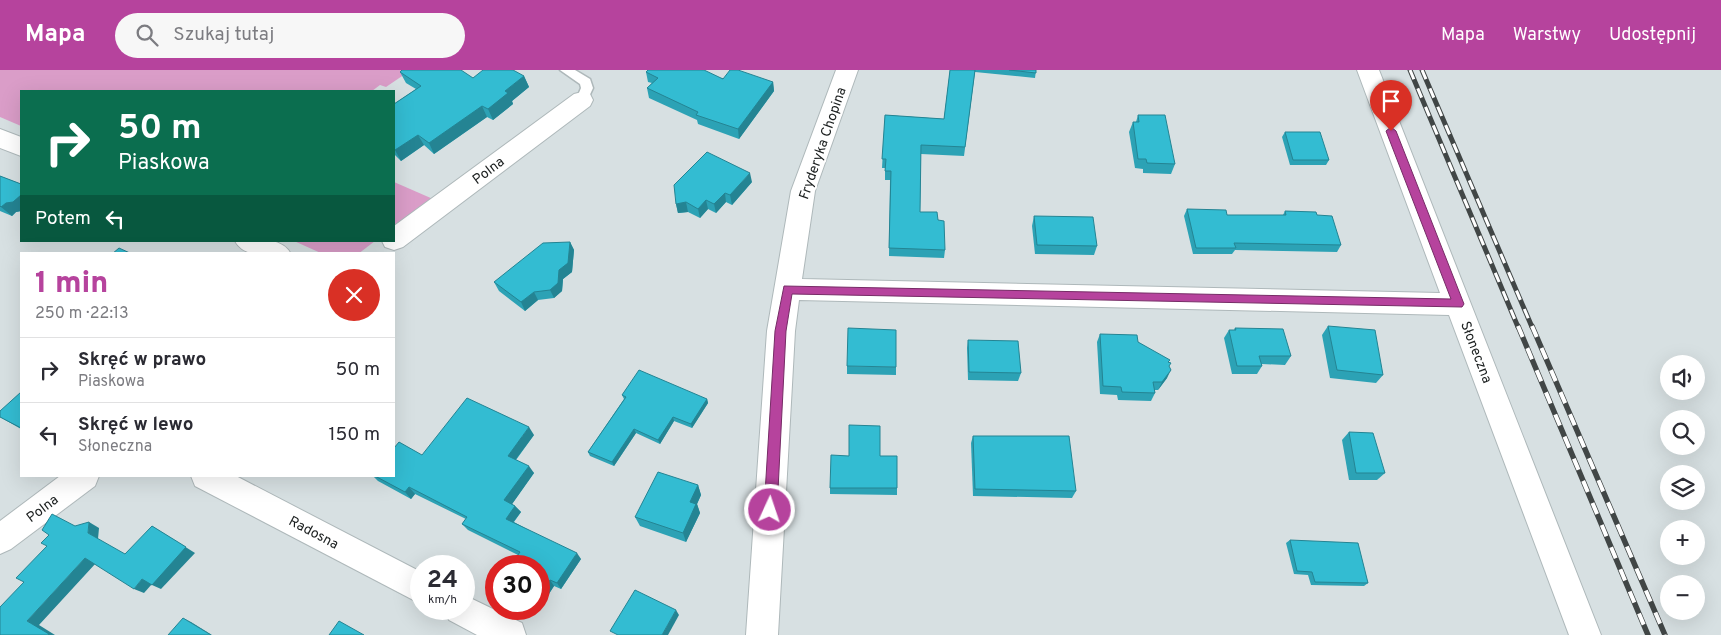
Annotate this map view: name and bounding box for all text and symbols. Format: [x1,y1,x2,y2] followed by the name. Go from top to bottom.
[115,13,465,58] search box
[25,20,85,50] text: Mapa
[133,21,161,49] icon: search
[173,23,274,47] text: Szukaj tutaj
[1441,24,1485,47] text: Mapa
[1513,24,1581,47] text: Warstwy
[1609,24,1696,47] text: Udostępnij
[1370,80,1412,131] pin
[796,85,851,202] street label: Fryderyka Chopina
[1377,87,1405,115] icon: arrive
[118,107,202,151] text: 50 m
[35,110,100,175] icon: right
[118,150,210,177] text: Piaskowa
[470,154,508,189] street label: Polna
[101,205,129,233] icon: left
[35,207,91,231] text: Potem
[35,266,108,303] text: 1 min
[328,269,380,321] button: close
[35,304,129,324] text: 250 m · 22:13
[1456,319,1495,386] street label: Słoneczna
[78,348,206,372] text: Skręć w prawo
[1660,355,1705,620] map controls
[1660,355,1705,400] button: sound
[35,356,63,384] icon: right
[335,358,380,382] text: 50 m
[78,372,145,392] text: Piaskowa
[1660,410,1705,455] button: search
[78,413,193,437] text: Skręć w lewo
[35,421,63,449] icon: left
[328,423,380,447] text: 150 m
[78,437,152,457] text: Słoneczna
[1660,465,1705,510] button: layers
[743,483,795,535] position arrow
[24,492,62,527] street label: Polna
[285,513,341,554] street label: Radosna
[1660,520,1705,565] button: +
[485,555,550,620] speed limit sign: 30
[427,565,458,597] text: 24
[1660,575,1705,620] button: −
[428,592,457,608] text: km/h

